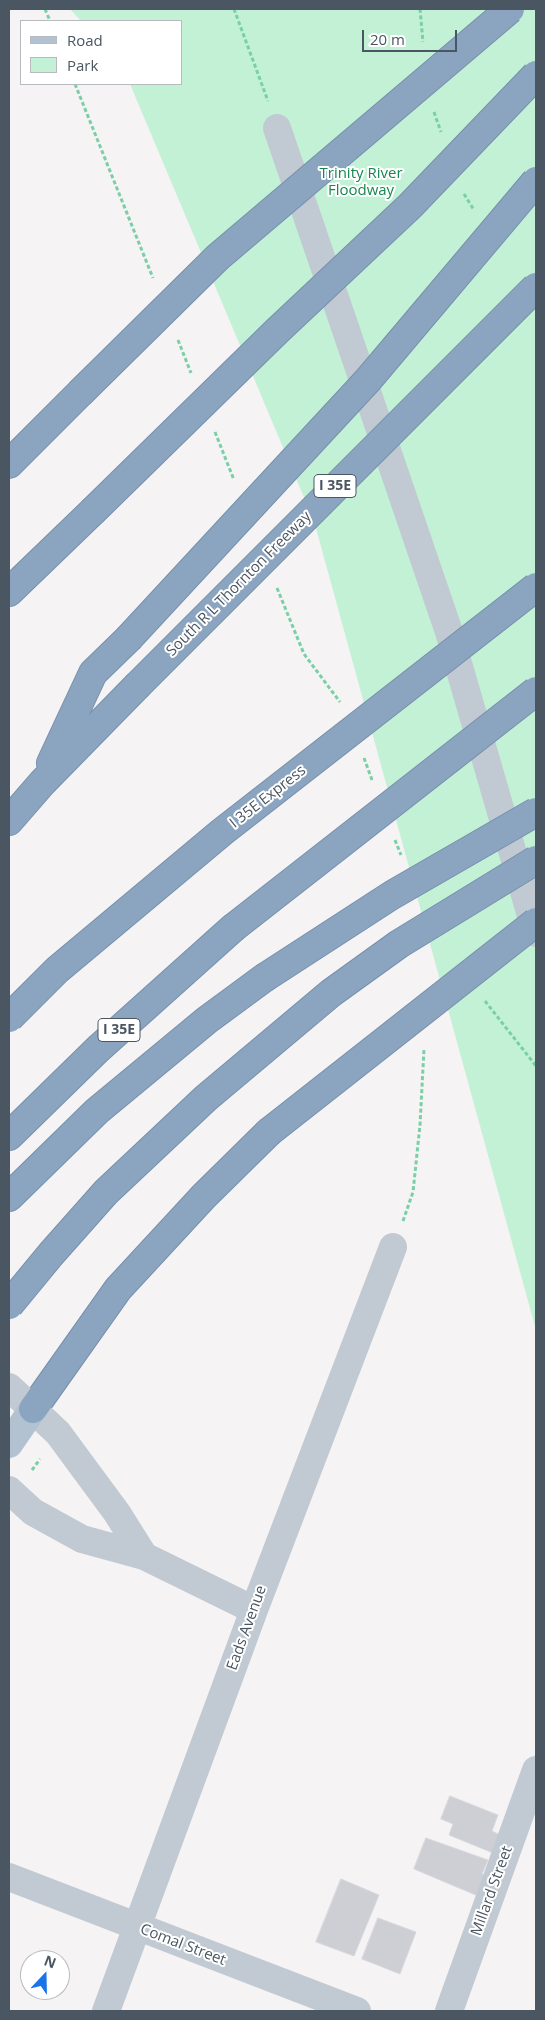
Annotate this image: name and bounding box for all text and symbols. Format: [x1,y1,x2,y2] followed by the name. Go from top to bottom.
[20,20,182,85] legend
[365,20,460,52] scale bar
[370,29,405,49] text: 20 m
[67,30,103,50] text: Road
[67,55,98,75] text: Park
[319,165,403,200] park label: Trinity River Floodway
[314,474,356,498] road number: I 35E
[163,508,315,660] street label: South R L Thornton Freeway
[226,762,310,832] street label: I 35E Express
[98,1018,140,1042] road number: I 35E
[223,1583,271,1673] street label: Eads Avenue
[467,1844,517,1938] street label: Millard Street
[138,1920,228,1970] street label: Comal Street
[20,1950,70,2000] north arrow
[41,1951,59,1972] text: N

